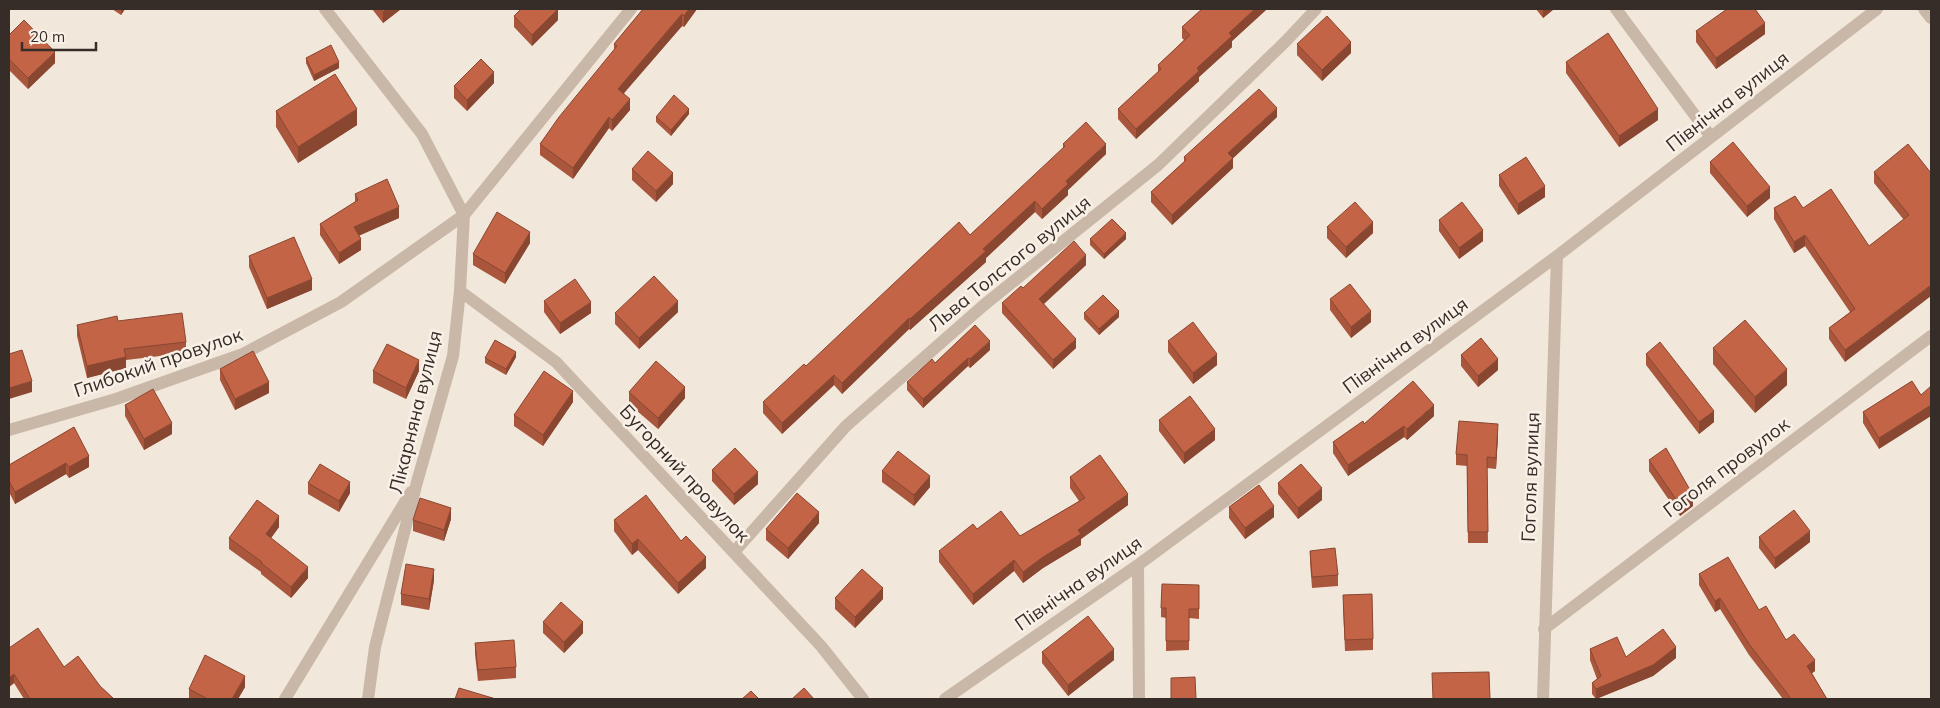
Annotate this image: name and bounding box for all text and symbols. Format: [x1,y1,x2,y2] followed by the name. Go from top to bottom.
[22,20,96,52] scale bar
[30,27,65,46] text: 20 m
[1661,46,1793,156] street label: Північна вулиця
[923,190,1095,336] street label: Льва Толстого вулиця
[1338,291,1472,399] street label: Північна вулиця
[70,322,246,402] street label: Глибокий провулок
[383,328,447,496] street label: Лікарняна вулиця
[615,399,756,548] street label: Бугорний провулок
[1658,411,1794,522] street label: Гоголя провулок
[1516,412,1544,542] street label: Гоголя вулиця
[1010,530,1146,636] street label: Північна вулиця

